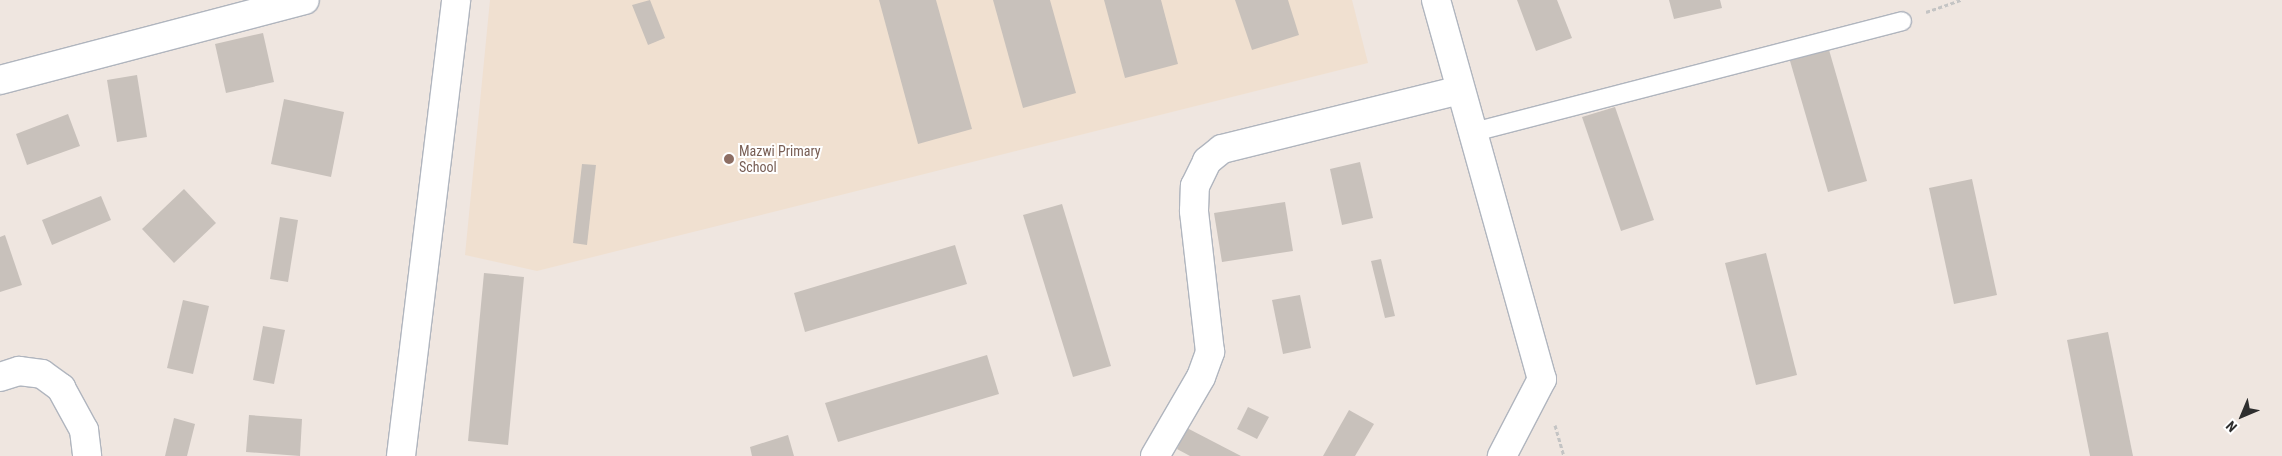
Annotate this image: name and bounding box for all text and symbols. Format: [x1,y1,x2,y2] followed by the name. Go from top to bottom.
[739,143,821,176] place label: Mazwi Primary School
[723,153,735,165] marker: Mazwi Primary School
[2217,391,2267,441] north arrow
[2223,418,2240,435] text: N

